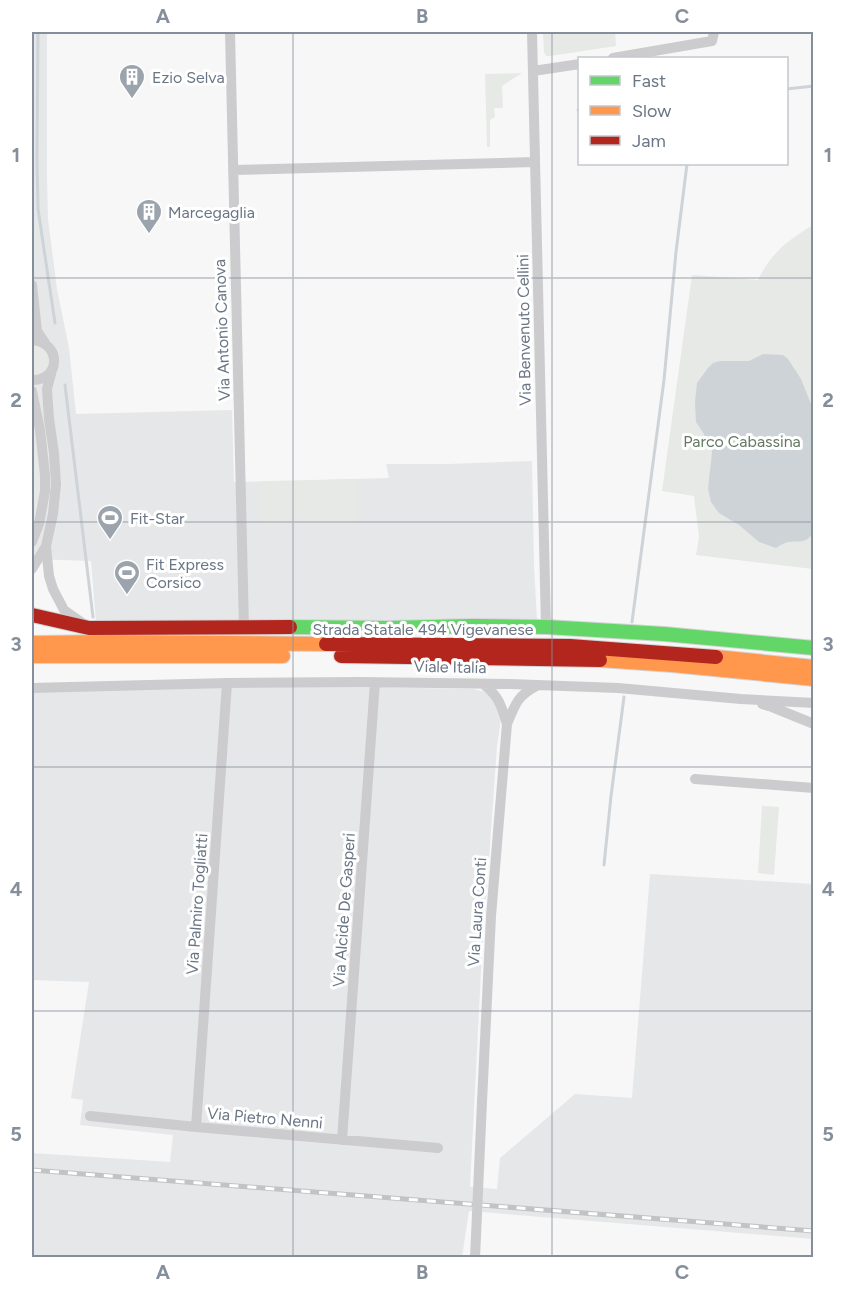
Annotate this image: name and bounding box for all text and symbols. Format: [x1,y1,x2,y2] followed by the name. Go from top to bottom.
[156,4,171,28] text: A
[416,4,428,28] text: B
[675,4,689,28] text: C
[578,57,788,165] legend
[117,62,147,100] building icon: Ezio Selva
[152,68,225,87] place label: Ezio Selva
[632,70,666,92] text: Fast
[632,100,671,122] text: Slow
[632,130,666,152] text: Jam
[12,143,20,167] text: 1
[824,143,832,167] text: 1
[134,197,164,235] building icon: Marcegaglia
[168,203,255,222] place label: Marcegaglia
[513,254,535,406] street label: Via Benvenuto Cellini
[210,259,234,401] street label: Via Antonio Canova
[10,388,22,412] text: 2
[822,388,834,412] text: 2
[683,432,801,451] park label: Parco Cabassina
[95,503,125,541] sports icon: Fit-Star
[130,509,185,528] place label: Fit-Star
[146,555,224,592] place label: Fit Express Corsico
[112,558,142,596] sports icon: Fit Express Corsico
[312,620,534,639] street label: Strada Statale 494 Vigevanese
[10,632,22,656] text: 3
[822,632,834,656] text: 3
[413,657,487,677] street label: Viale Italia
[329,832,359,988] street label: Via Alcide De Gasperi
[183,833,211,975] street label: Via Palmiro Togliatti
[464,857,490,967] street label: Via Laura Conti
[10,877,23,901] text: 4
[822,877,835,901] text: 4
[206,1103,324,1133] street label: Via Pietro Nenni
[10,1122,22,1146] text: 5
[822,1122,834,1146] text: 5
[156,1260,171,1284] text: A
[416,1260,428,1284] text: B
[675,1260,689,1284] text: C

